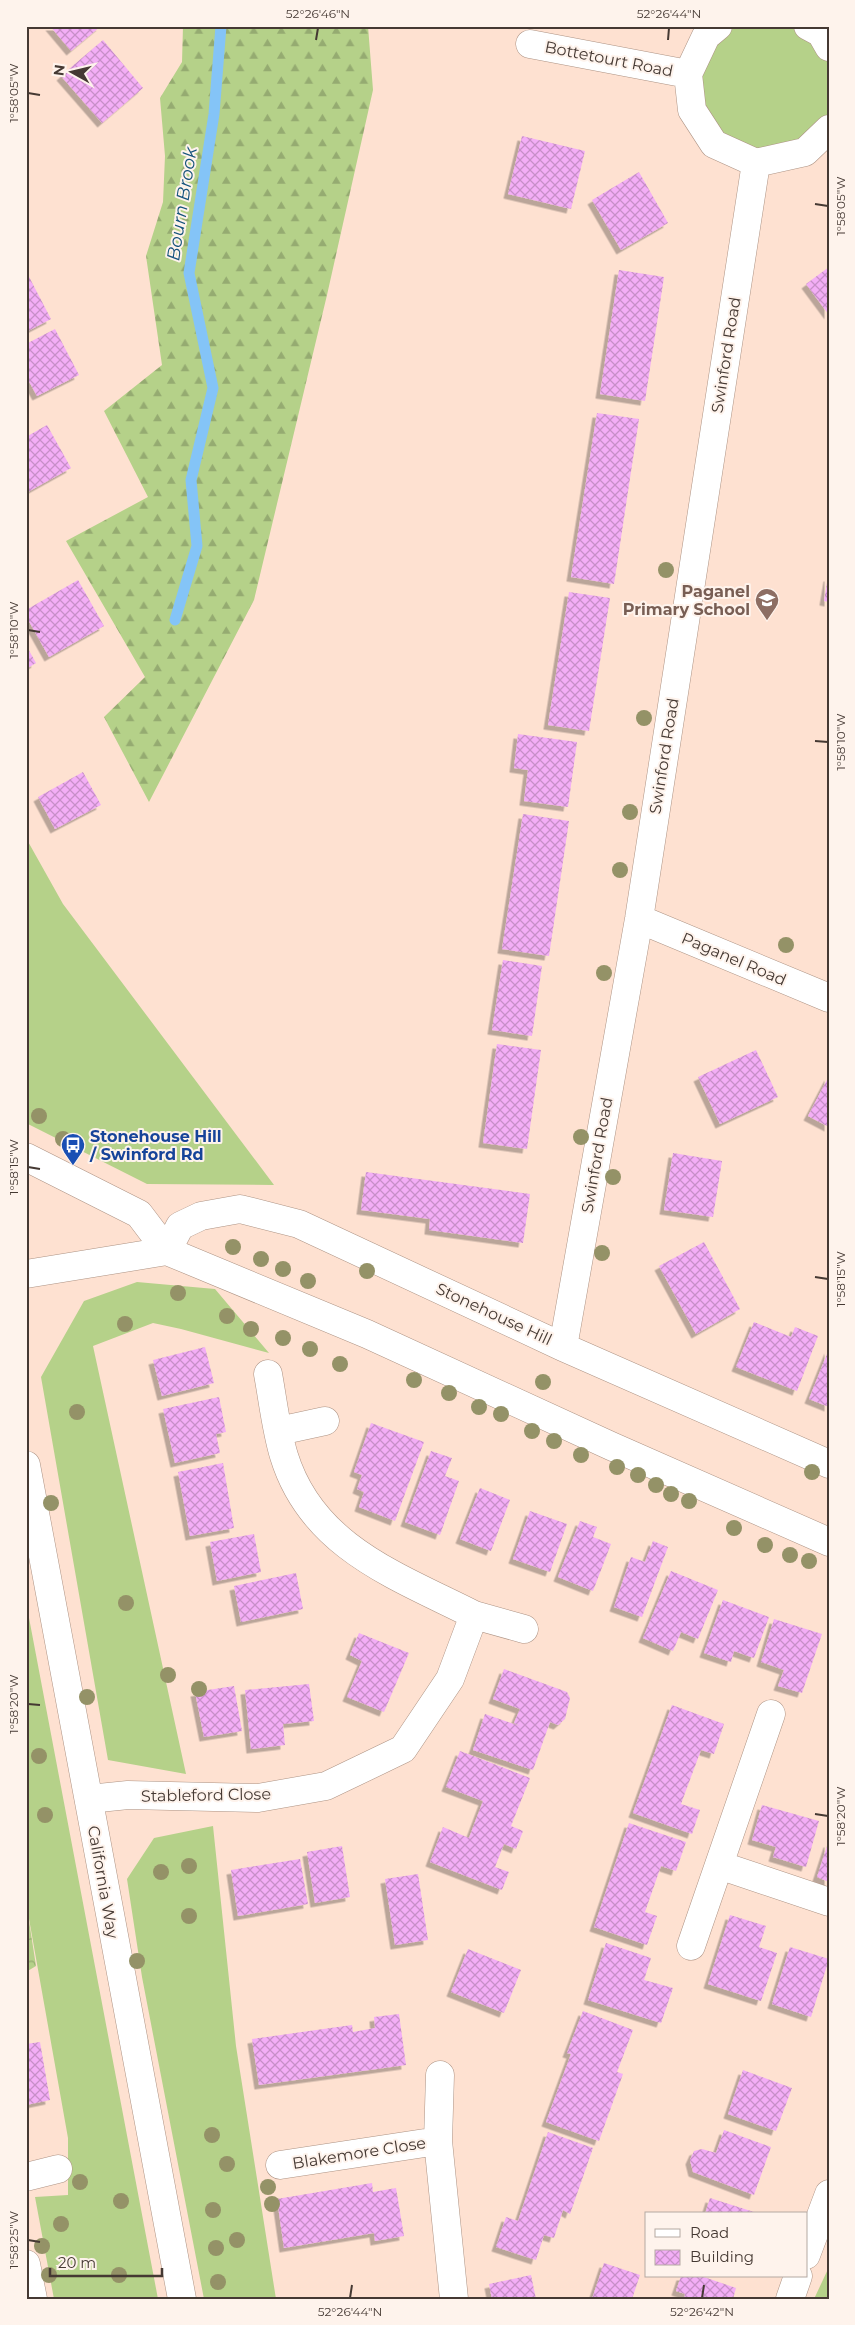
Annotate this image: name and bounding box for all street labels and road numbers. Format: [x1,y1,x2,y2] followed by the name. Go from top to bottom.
[543,37,675,81] street label: Bottetourt Road
[707,296,745,414] street label: Swinford Road
[645,697,683,815] street label: Swinford Road
[679,928,789,990] street label: Paganel Road
[577,1096,617,1214] street label: Swinford Road
[433,1279,555,1349] street label: Stonehouse Hill
[141,1784,271,1806] street label: Stableford Close
[84,1824,122,1940] street label: California Way
[291,2133,427,2173] street label: Blakemore Close

